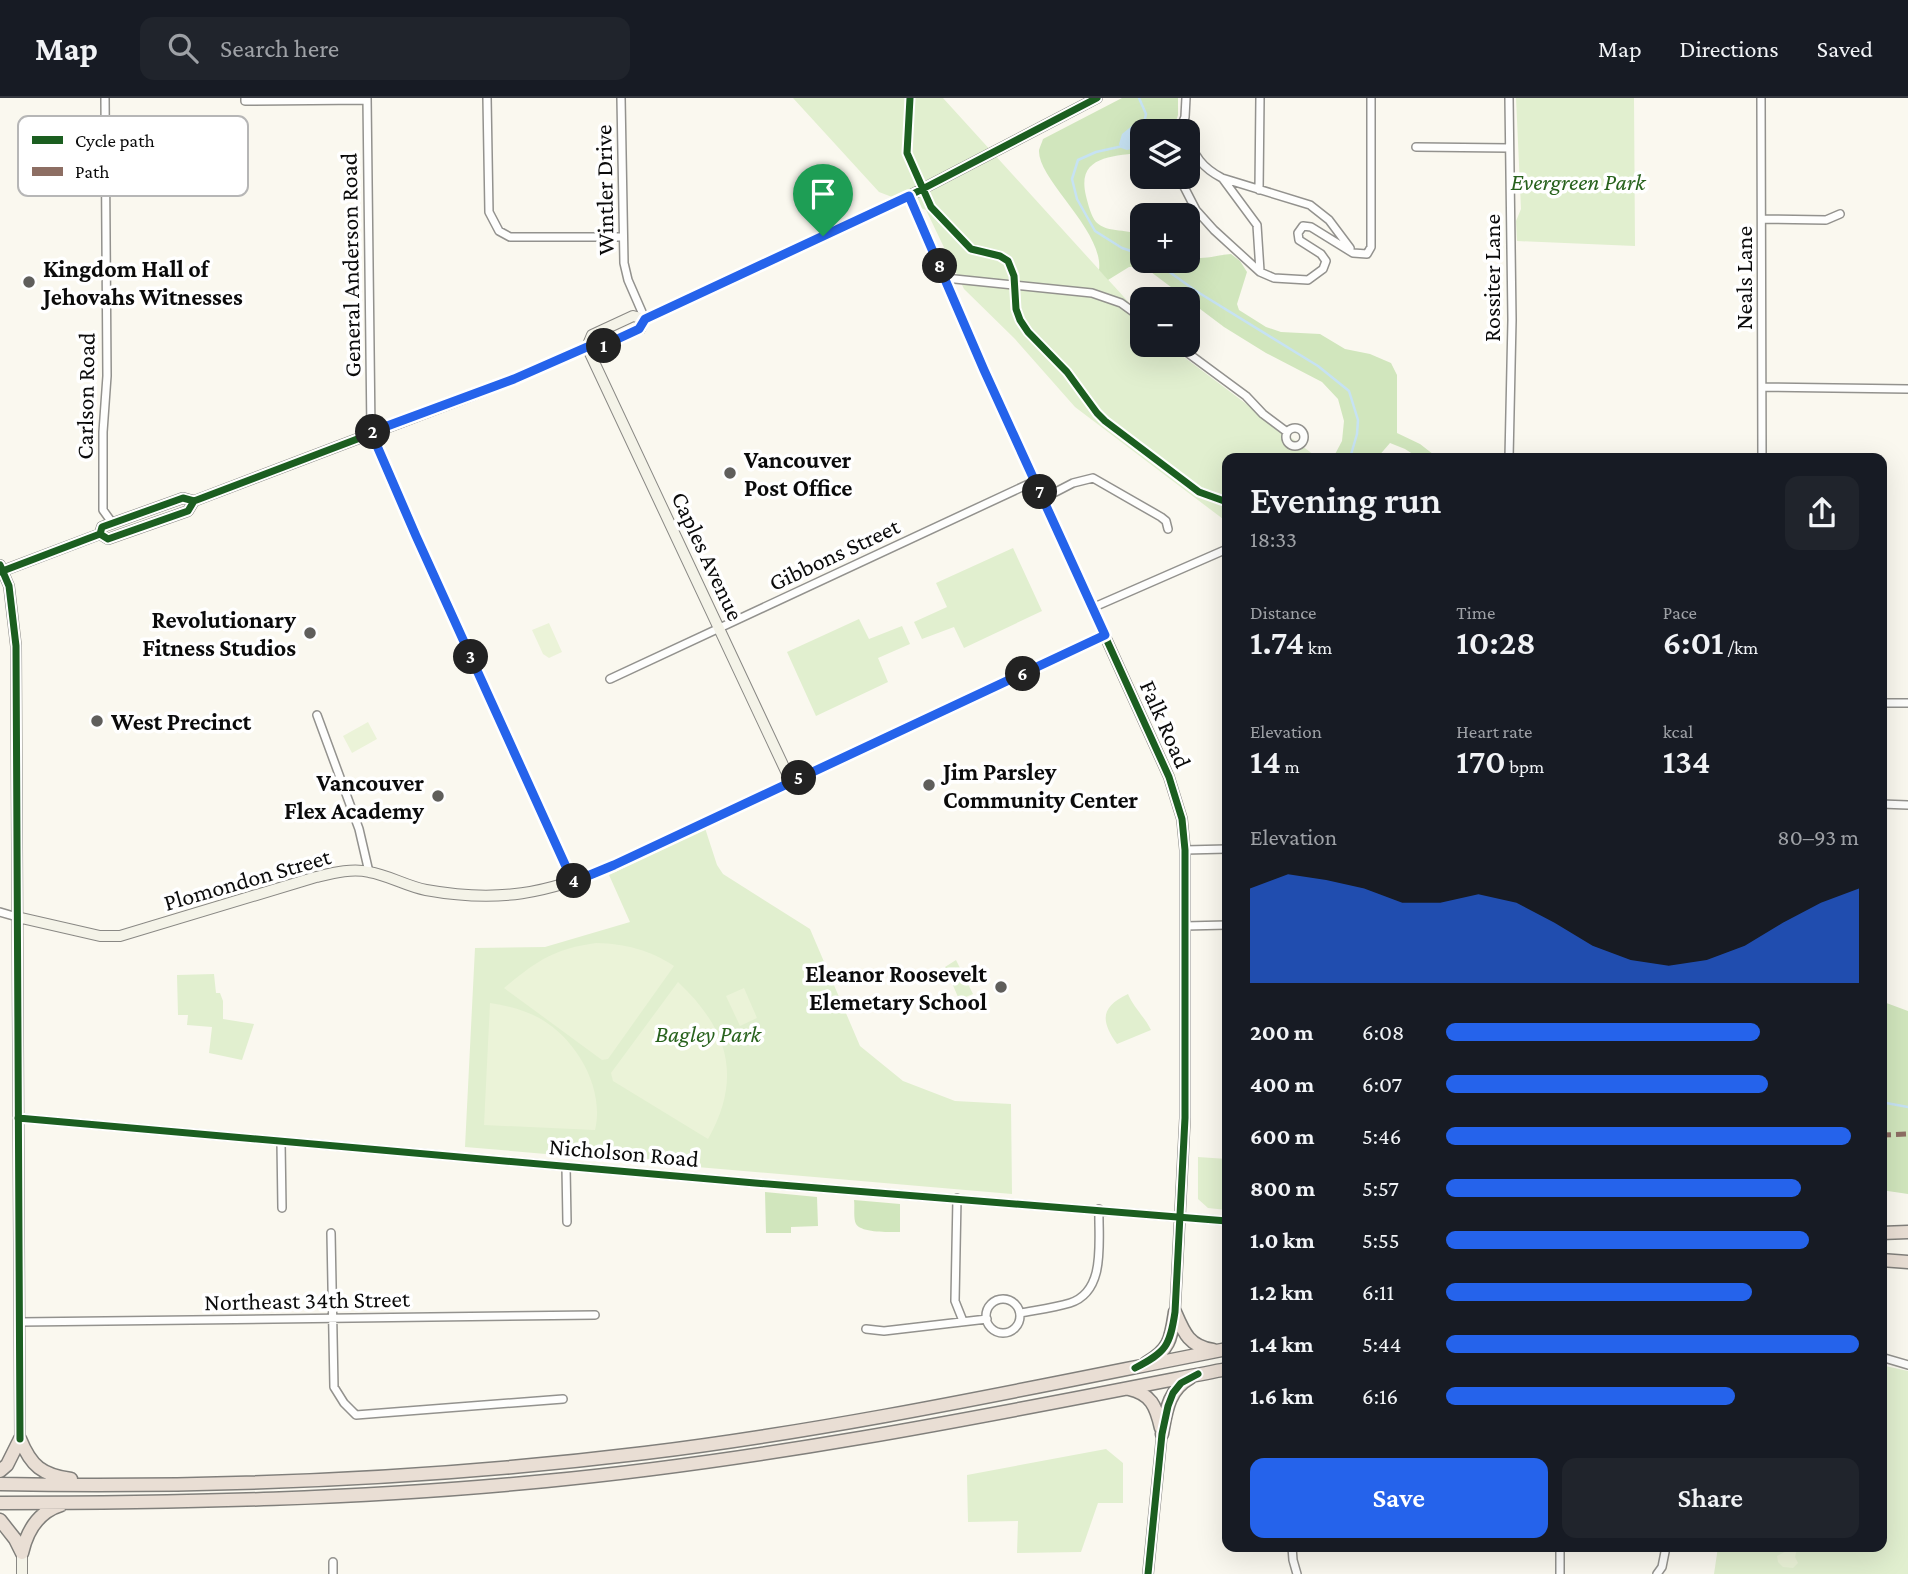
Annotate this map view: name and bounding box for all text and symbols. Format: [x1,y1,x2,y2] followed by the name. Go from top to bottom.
[140,17,630,80] search box
[164,29,202,67] icon: search
[35,30,98,67] text: Map
[220,34,339,63] text: Search here
[1598,35,1642,62] text: Map
[1680,35,1779,62] text: Directions
[1817,35,1873,62] text: Saved
[18,116,248,196] legend
[1130,119,1200,357] map controls
[1130,119,1200,189] button: layers
[589,124,619,256] street label: Wintler Drive
[75,130,155,151] text: Cycle path
[335,152,365,378] street label: General Anderson Road
[75,161,110,182] text: Path
[793,164,853,236] pin
[1511,168,1647,195] park label: Evergreen Park
[804,175,842,213] icon: arrive
[1130,203,1200,273] button: +
[1478,214,1505,342] street label: Rossiter Lane
[1730,226,1757,330] street label: Neals Lane
[922,248,958,284] pin: 8
[40,255,243,310] place label: Kingdom Hall of Jehovahs Witnesses
[934,255,945,276] text: 8
[21,274,37,290] marker: Kingdom Hall of Jehovahs Witnesses
[1130,287,1200,357] button: −
[586,328,622,364] pin: 1
[70,332,100,460] street label: Carlson Road
[600,335,607,356] text: 1
[356,414,390,450] pin: 2
[368,421,377,442] text: 2
[743,446,852,501] place label: Vancouver Post Office
[722,465,738,481] marker: Vancouver Post Office
[1023,474,1058,510] pin: 7
[1785,476,1859,550] button: share
[1250,479,1441,521] text: Evening run
[1035,481,1044,502] text: 7
[666,487,750,625] street label: Caples Avenue
[764,512,905,596] street label: Gibbons Street
[1250,526,1297,552] text: 18:33
[1250,602,1316,623] text: Distance
[1456,602,1495,623] text: Time
[1663,602,1697,623] text: Pace
[142,606,296,661] place label: Revolutionary Fitness Studios
[1250,623,1304,662] text: 1.74
[1456,623,1536,662] text: 10:28
[1663,623,1724,662] text: 6:01
[302,625,318,641] marker: Revolutionary Fitness Studios
[1304,637,1332,658] text: km
[1724,637,1758,658] text: /km
[454,640,489,674] pin: 3
[466,646,475,667] text: 3
[1006,656,1040,692] pin: 6
[1017,663,1028,684] text: 6
[1135,676,1197,772] street label: Falk Road
[110,708,252,735] place label: West Precinct
[89,713,105,729] marker: West Precinct
[1250,721,1322,742] text: Elevation
[1456,721,1532,742] text: Heart rate
[1663,721,1693,742] text: kcal
[1250,742,1281,781] text: 14
[1456,742,1506,781] text: 170
[1663,742,1710,781] text: 134
[1281,756,1300,777] text: m
[1506,756,1544,777] text: bpm
[940,758,1139,813] place label: Jim Parsley Community Center
[782,760,816,796] pin: 5
[794,767,803,788] text: 5
[284,769,424,824] place label: Vancouver Flex Academy
[921,777,937,793] marker: Jim Parsley Community Center
[430,788,446,804] marker: Vancouver Flex Academy
[1250,824,1337,850] text: Elevation
[1777,824,1859,850] text: 80–93 m
[160,842,335,916] street label: Plomondon Street
[556,864,592,898] pin: 4
[568,870,579,891] text: 4
[805,960,987,1015] place label: Eleanor Roosevelt Elemetary School
[993,979,1009,995] marker: Eleanor Roosevelt Elemetary School
[1250,1019,1314,1045] text: 200 m
[1362,1019,1404,1045] text: 6:08
[655,1020,763,1047] park label: Bagley Park
[1250,1071,1314,1097] text: 400 m
[1362,1071,1402,1097] text: 6:07
[1250,1123,1314,1149] text: 600 m
[1362,1123,1402,1149] text: 5:46
[548,1132,700,1172] street label: Nicholson Road
[1250,1175,1315,1201] text: 800 m
[1362,1175,1399,1201] text: 5:57
[1250,1227,1315,1253] text: 1.0 km
[1362,1227,1400,1253] text: 5:55
[1250,1279,1313,1305] text: 1.2 km
[1362,1279,1394,1305] text: 6:11
[204,1285,411,1315] street label: Northeast 34th Street
[1250,1331,1313,1357] text: 1.4 km
[1362,1331,1402,1357] text: 5:44
[1250,1383,1314,1409] text: 1.6 km
[1362,1383,1398,1409] text: 6:16
[1250,1458,1548,1538] button: Save
[1562,1458,1859,1538] button: Share

